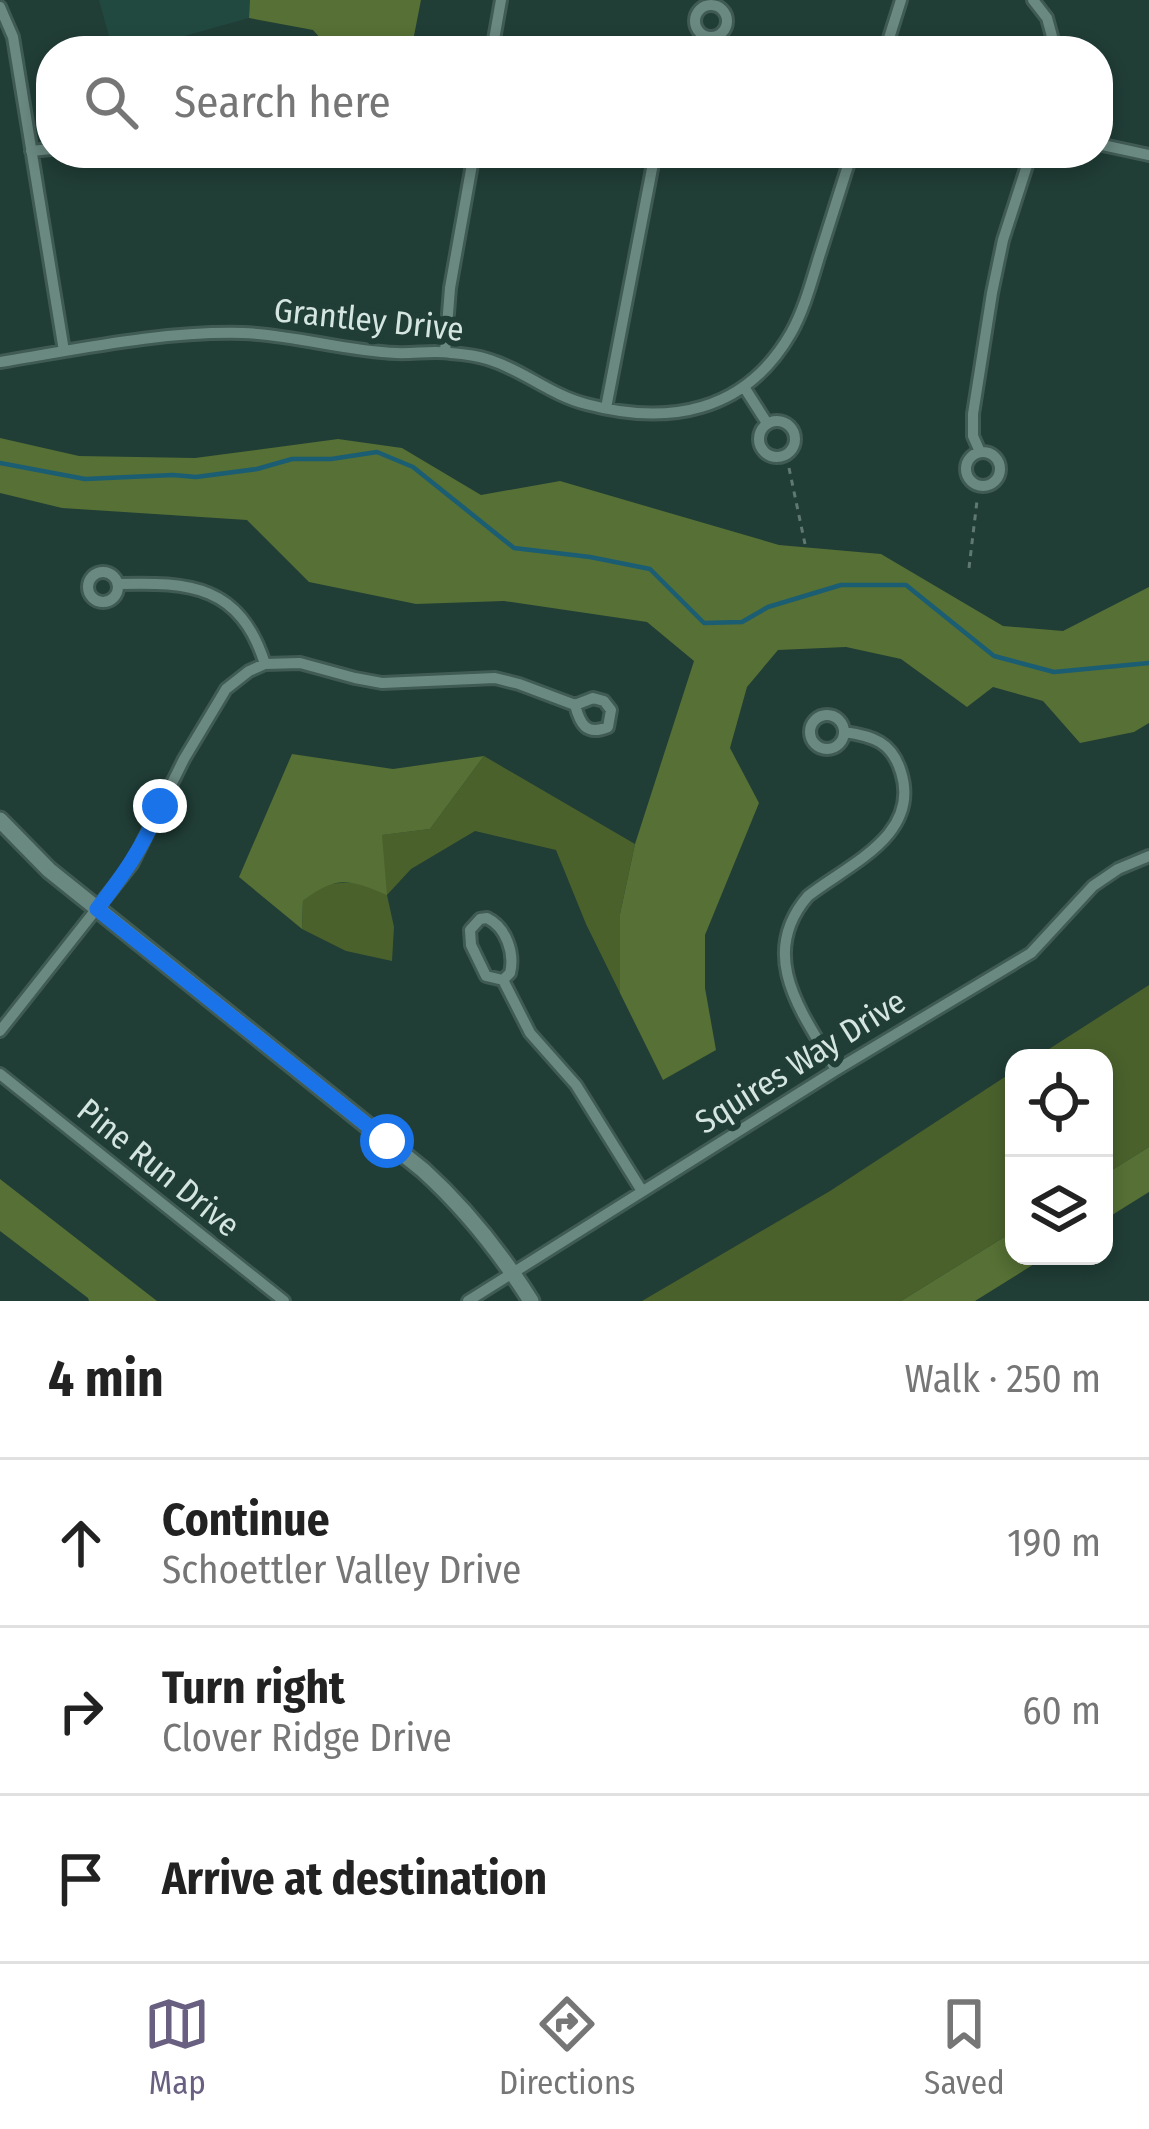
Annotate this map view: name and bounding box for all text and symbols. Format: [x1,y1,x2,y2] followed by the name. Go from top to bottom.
[36,36,1113,168] search box
[78,69,144,135] icon: search
[174,75,391,129] text: Search here
[272,290,466,350] street label: Grantley Drive
[133,779,187,833] route end
[688,981,913,1142] street label: Squires Way Drive
[1005,1049,1113,1265] map controls
[1005,1049,1113,1157] button: locate
[69,1090,248,1245] street label: Pine Run Drive
[360,1114,414,1168] route start
[1005,1157,1113,1265] button: layers
[48,1348,164,1410] text: 4 min
[905,1356,1101,1402] text: Walk · 250 m
[162,1493,330,1547] text: Continue
[48,1510,114,1576] icon: ahead
[1007,1520,1101,1566] text: 190 m
[162,1547,521,1593] text: Schoettler Valley Drive
[162,1661,345,1715] text: Turn right
[48,1678,114,1744] icon: right
[1022,1688,1101,1734] text: 60 m
[162,1715,452,1761] text: Clover Ridge Drive
[48,1846,114,1912] icon: arrive
[162,1852,547,1906] text: Arrive at destination
[144,1991,210,2103] tab: Map
[499,1991,635,2103] tab: Directions
[924,1991,1005,2103] tab: Saved

